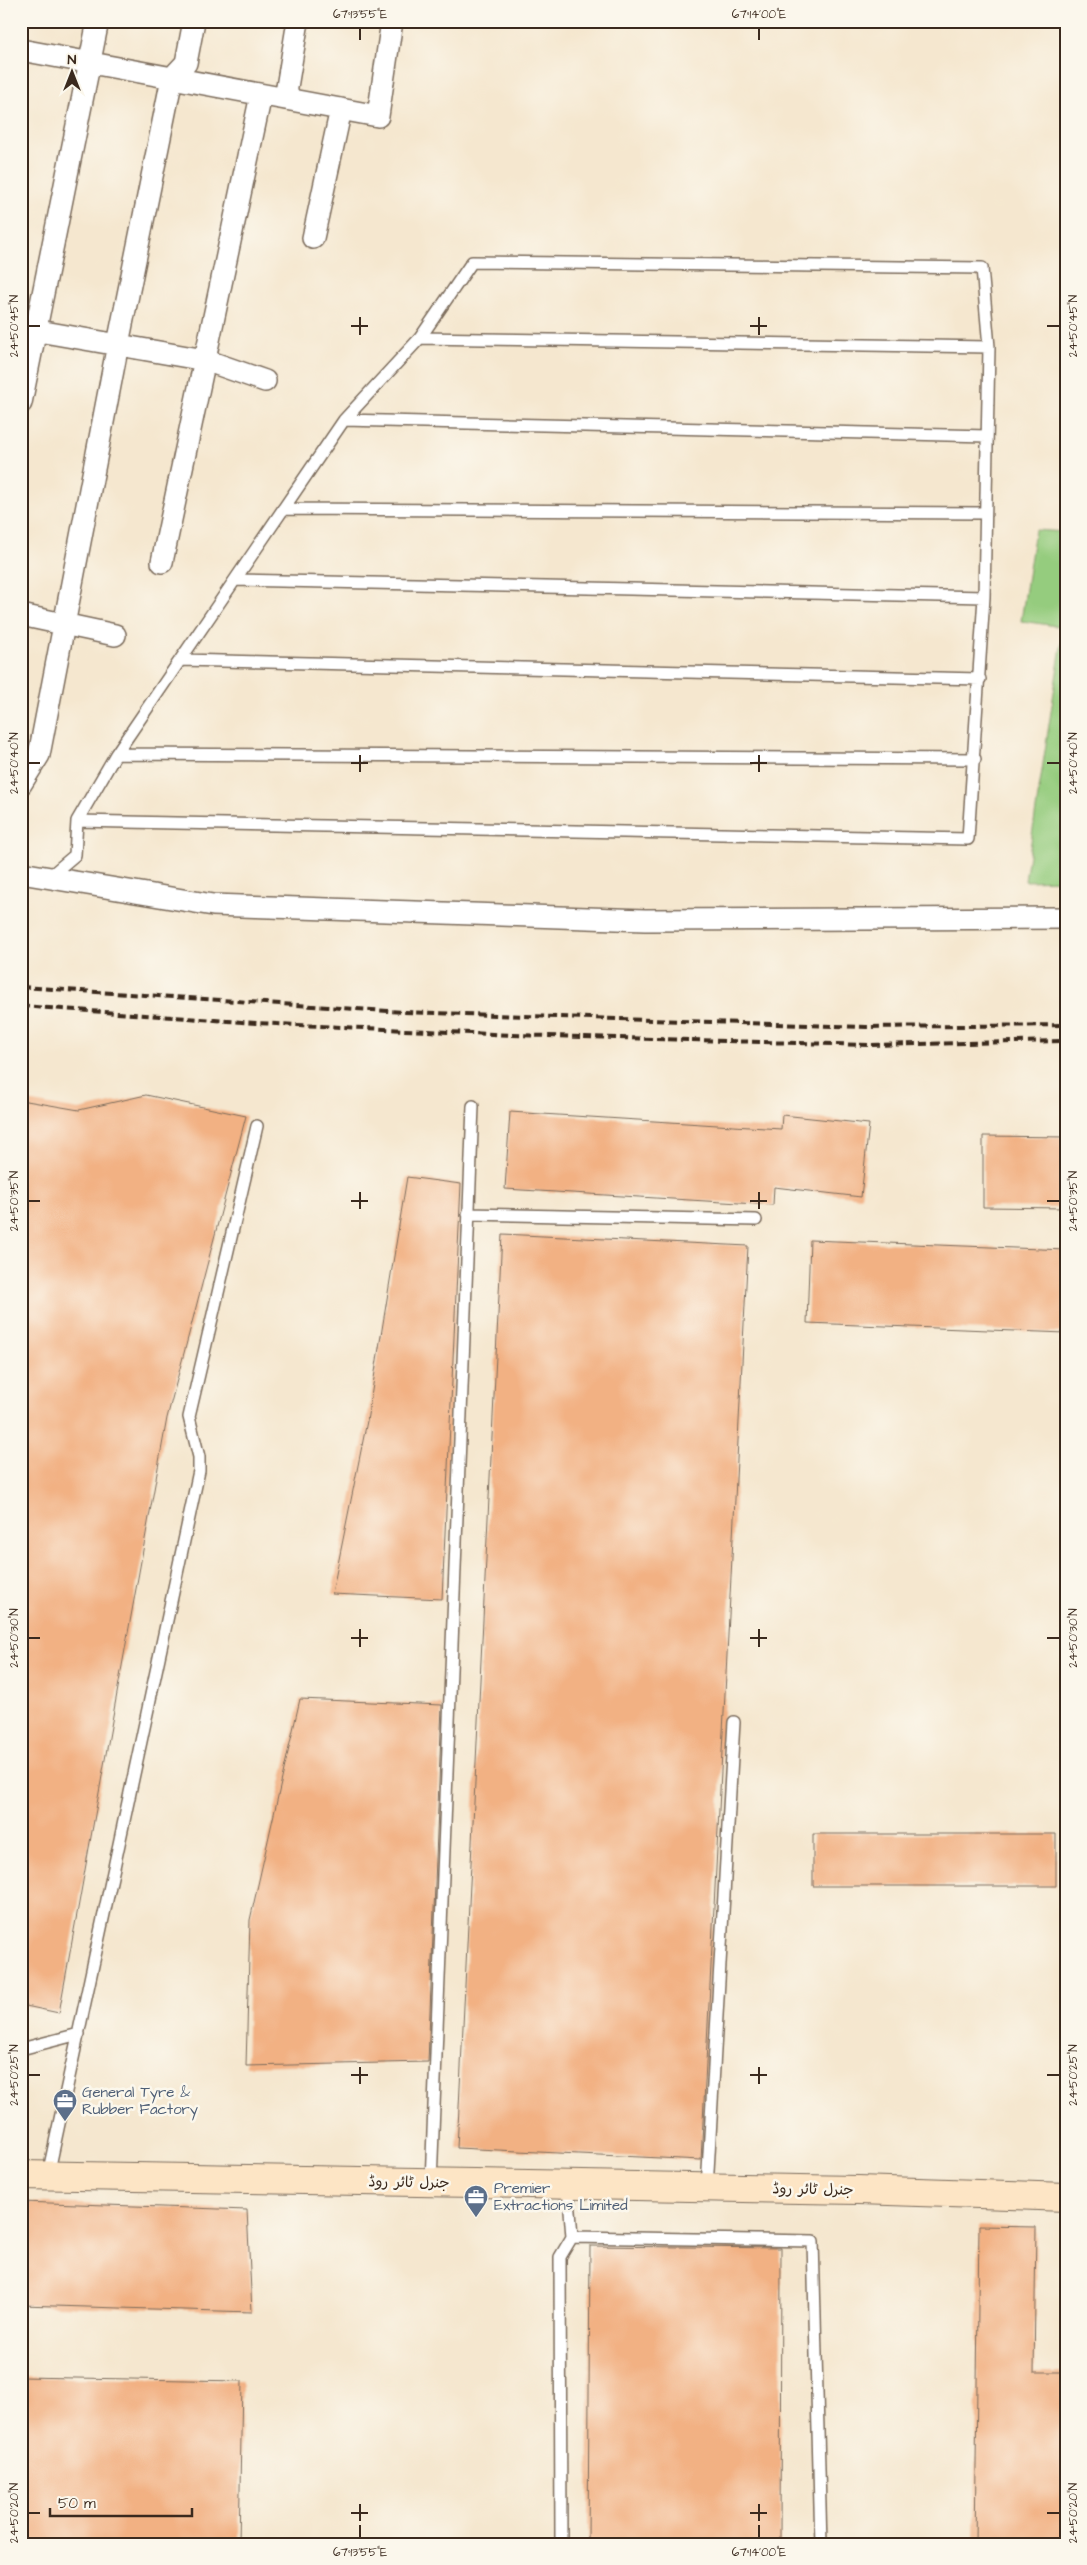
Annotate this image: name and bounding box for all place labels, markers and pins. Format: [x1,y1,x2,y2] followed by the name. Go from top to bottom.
[82,2082,198,2121] place label: General Tyre & Rubber Factory
[52,2088,78,2122] office icon: General Tyre & Rubber Factory
[494,2178,628,2216] place label: Premier Extractions Limited
[463,2184,489,2218] office icon: Premier Extractions Limited

